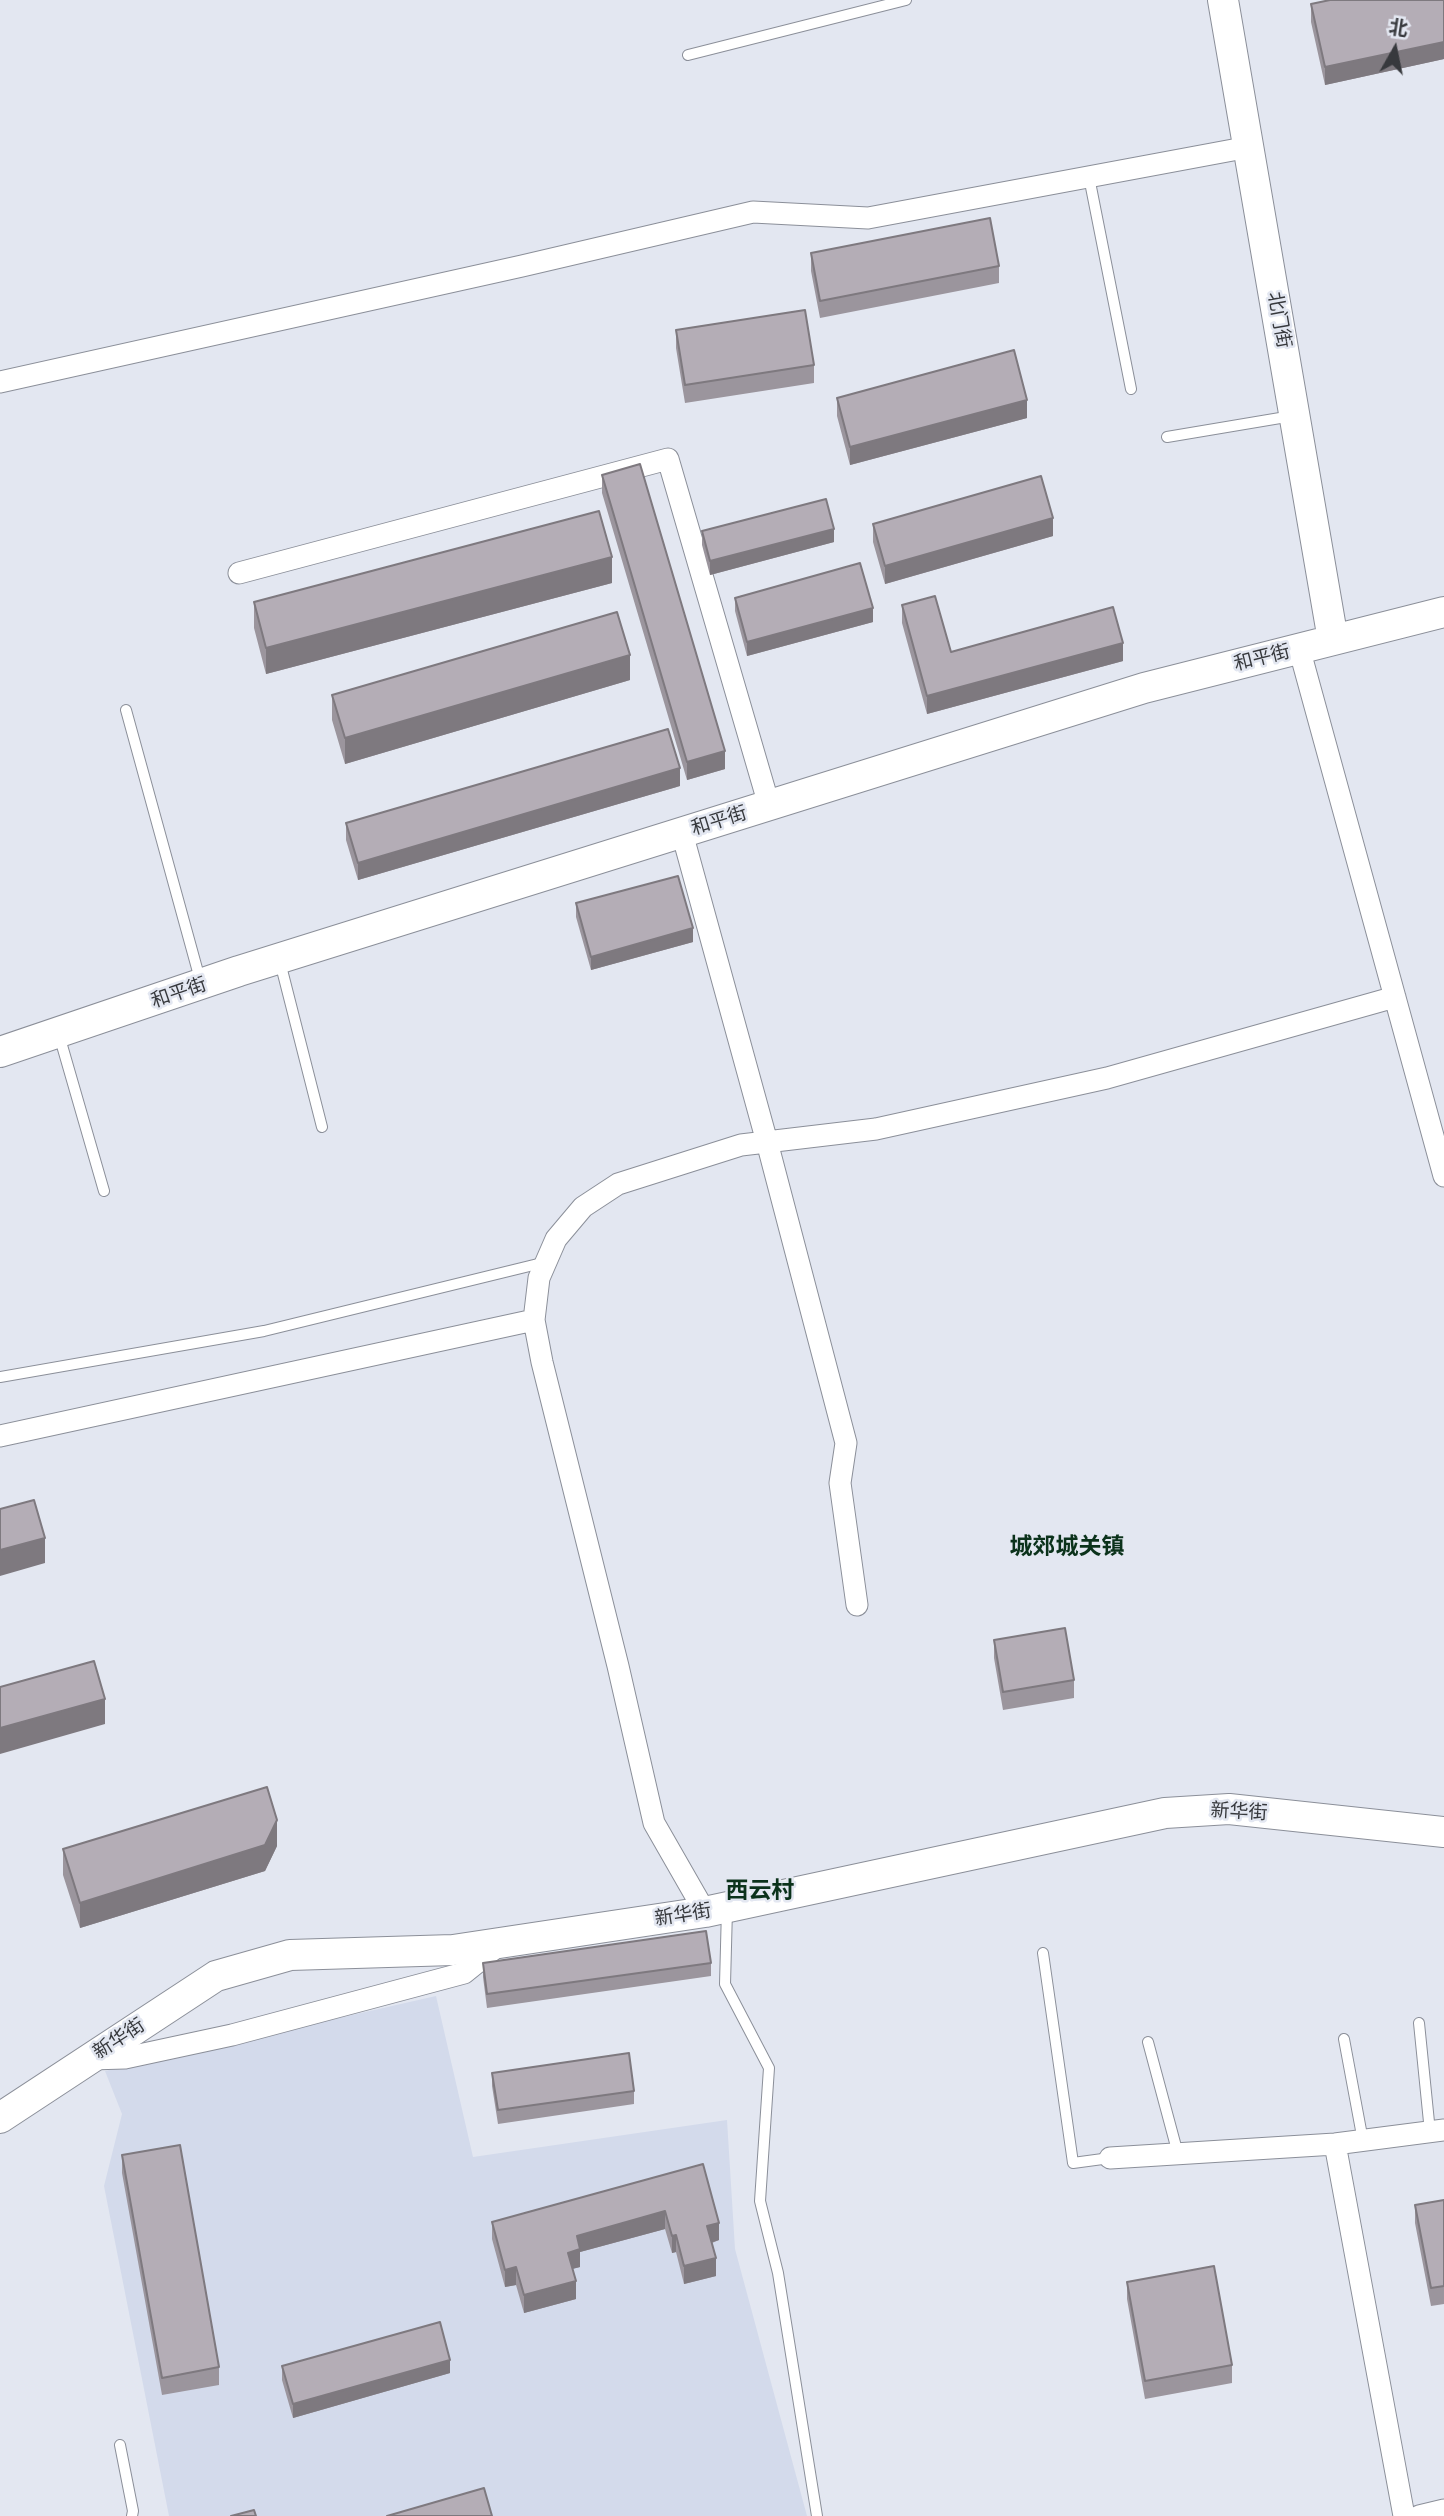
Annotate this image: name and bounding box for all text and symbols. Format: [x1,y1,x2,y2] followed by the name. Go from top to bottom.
[1360,14,1430,84] north arrow
[1387,15,1410,41] text: 北
[1263,290,1295,350] street label: 北门街
[1232,640,1292,676] street label: 和平街
[688,802,750,840] street label: 和平街
[148,973,210,1013] street label: 和平街
[1010,1533,1124,1561] district label: 城郊城关镇
[1210,1799,1268,1825] street label: 新华街
[726,1877,794,1905] district label: 西云村
[653,1899,713,1931] street label: 新华街
[89,2014,149,2064] street label: 新华街

